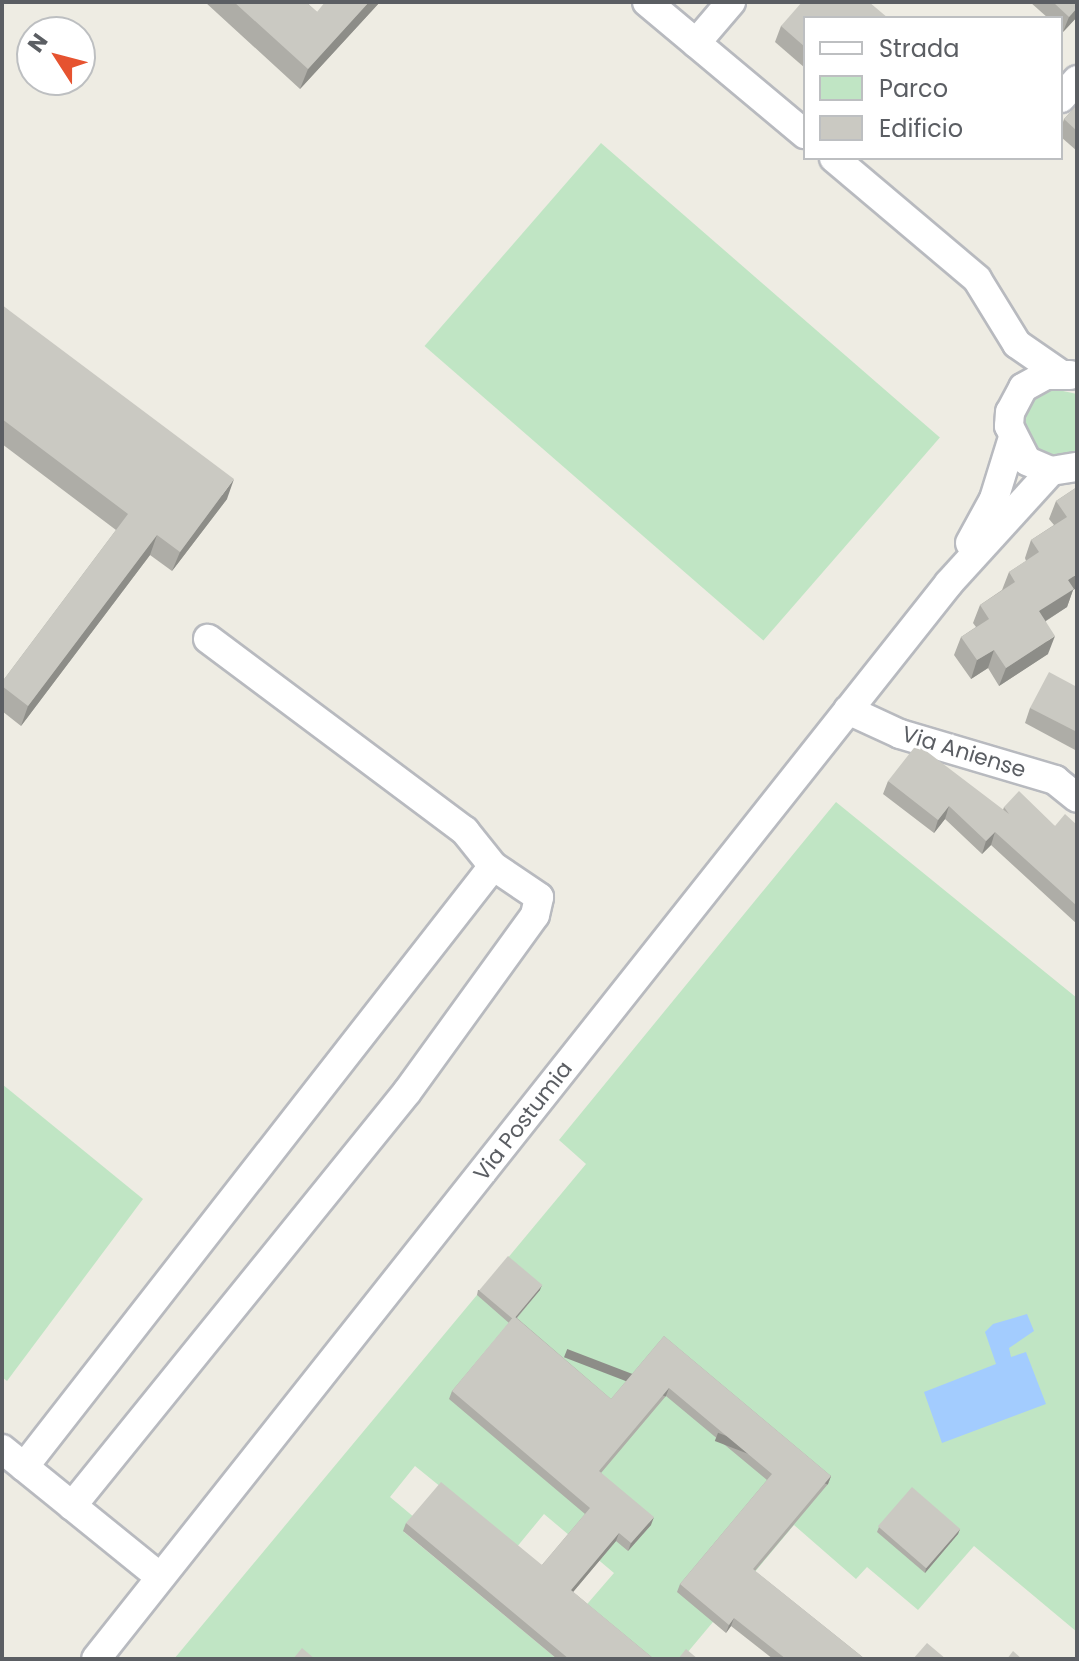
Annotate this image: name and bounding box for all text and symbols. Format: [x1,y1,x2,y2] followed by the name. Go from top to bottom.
[16,16,96,96] north arrow
[803,16,1063,160] legend
[20,27,55,59] text: N
[879,32,959,65] text: Strada
[879,72,948,105] text: Parco
[879,112,963,145] text: Edificio
[899,721,1029,783] street label: Via Aniense
[468,1056,578,1186] street label: Via Postumia

